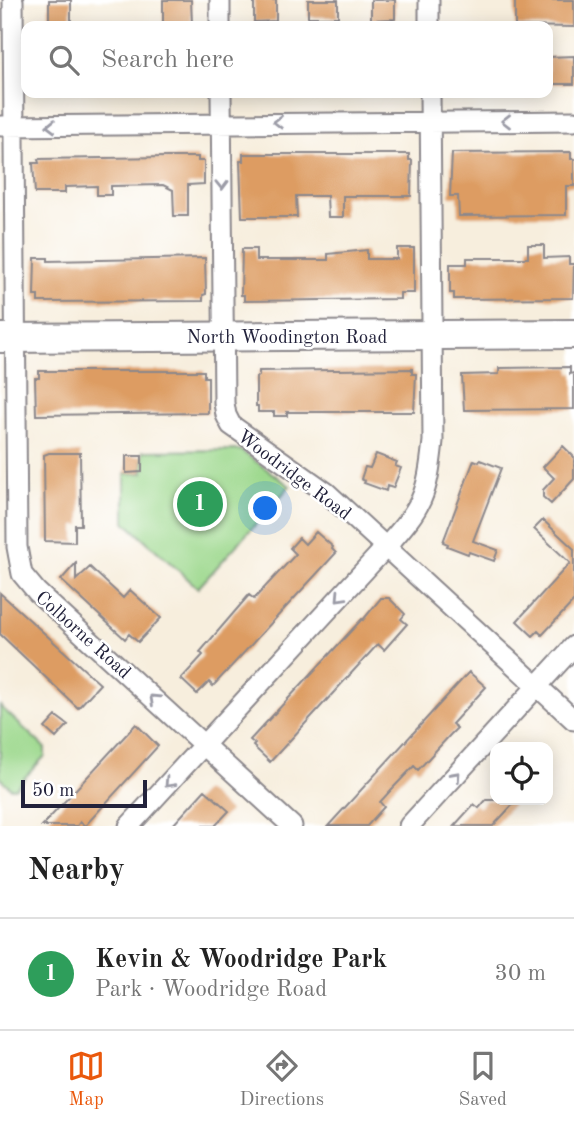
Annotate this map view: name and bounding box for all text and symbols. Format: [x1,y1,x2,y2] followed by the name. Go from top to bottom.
[21,21,553,98] search box
[45,41,83,79] icon: search
[101,47,234,73] text: Search here
[500,113,511,129] one-way arrow
[273,114,283,130] one-way arrow
[45,118,56,133] one-way arrow
[214,181,230,191] one-way arrow
[186,329,388,348] street label: North Woodington Road
[233,427,354,525] street label: Woodridge Road
[177,478,223,530] pin: 1
[248,491,282,525] your location
[31,588,134,683] street label: Colborne Road
[335,589,348,602] one-way arrow
[149,694,162,707] one-way arrow
[490,742,553,805] map controls
[490,742,553,805] button: locate
[447,771,460,784] one-way arrow
[165,775,177,788] one-way arrow
[21,777,147,809] scale bar
[32,782,74,801] text: 50 m
[28,856,125,886] text: Nearby
[95,947,387,973] text: Kevin & Woodridge Park
[44,962,58,985] text: 1
[495,962,546,985] text: 30 m
[95,978,327,1001] text: Park · Woodridge Road
[67,1047,105,1112] tab: Map
[240,1047,324,1112] tab: Directions
[458,1047,507,1112] tab: Saved

